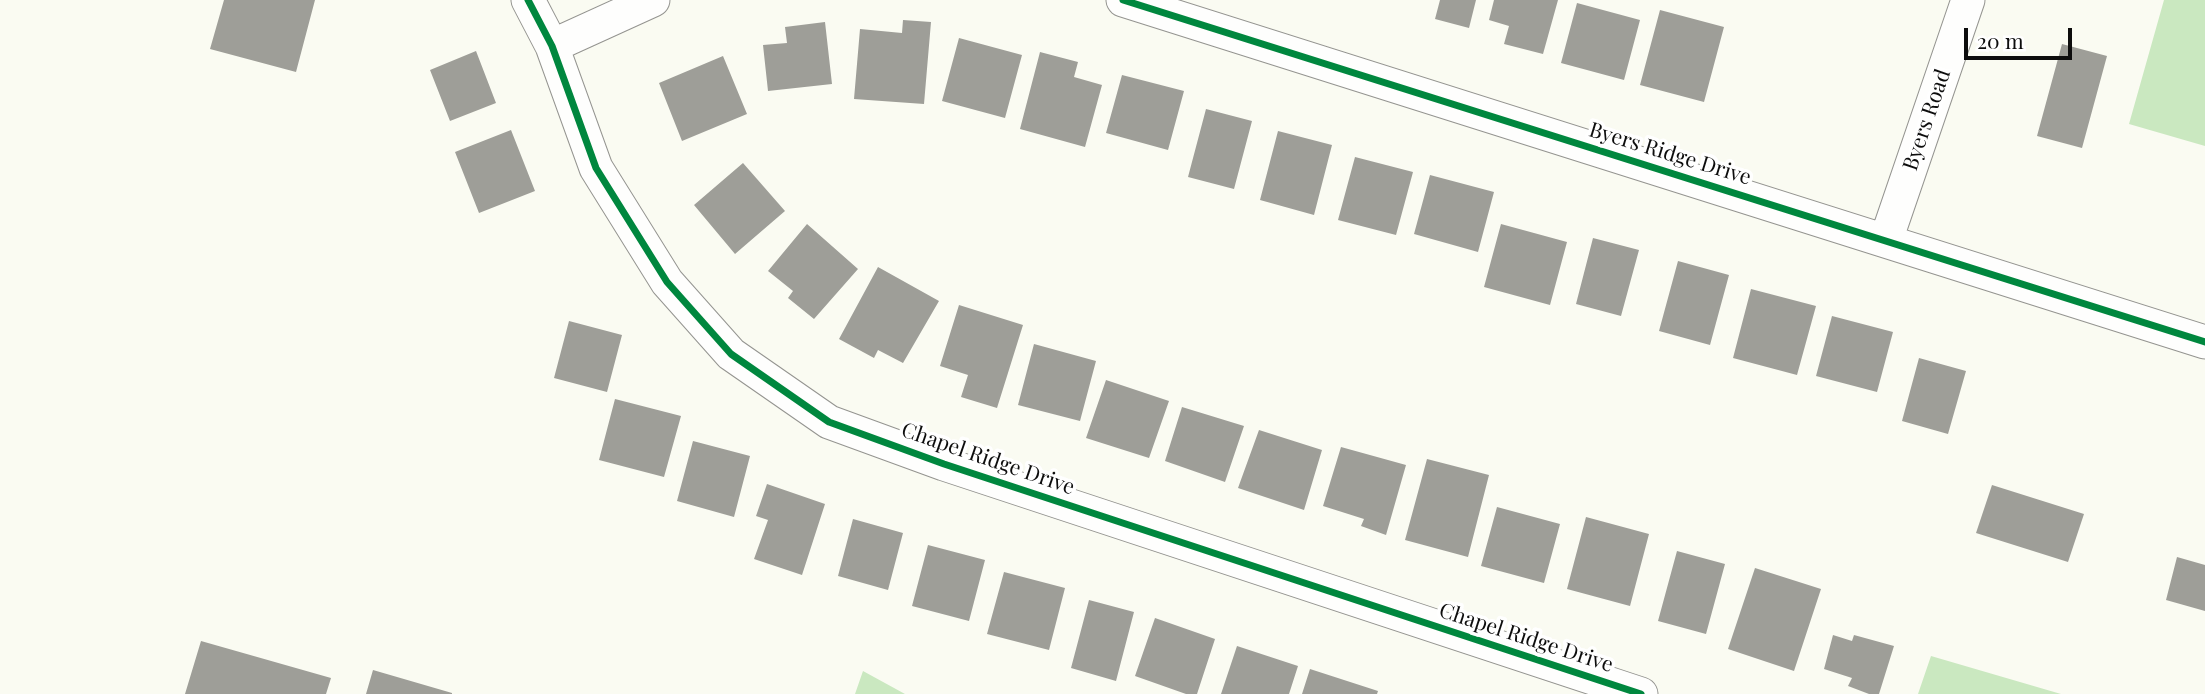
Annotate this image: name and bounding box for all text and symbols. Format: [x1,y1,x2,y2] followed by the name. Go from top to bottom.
[1967,14,2076,58] scale bar
[1977,26,2024,54] text: 20 m
[1898,66,1956,174] street label: Byers Road
[1586,117,1754,191] street label: Byers Ridge Drive
[898,418,1078,500] street label: Chapel Ridge Drive
[1436,598,1616,678] street label: Chapel Ridge Drive

